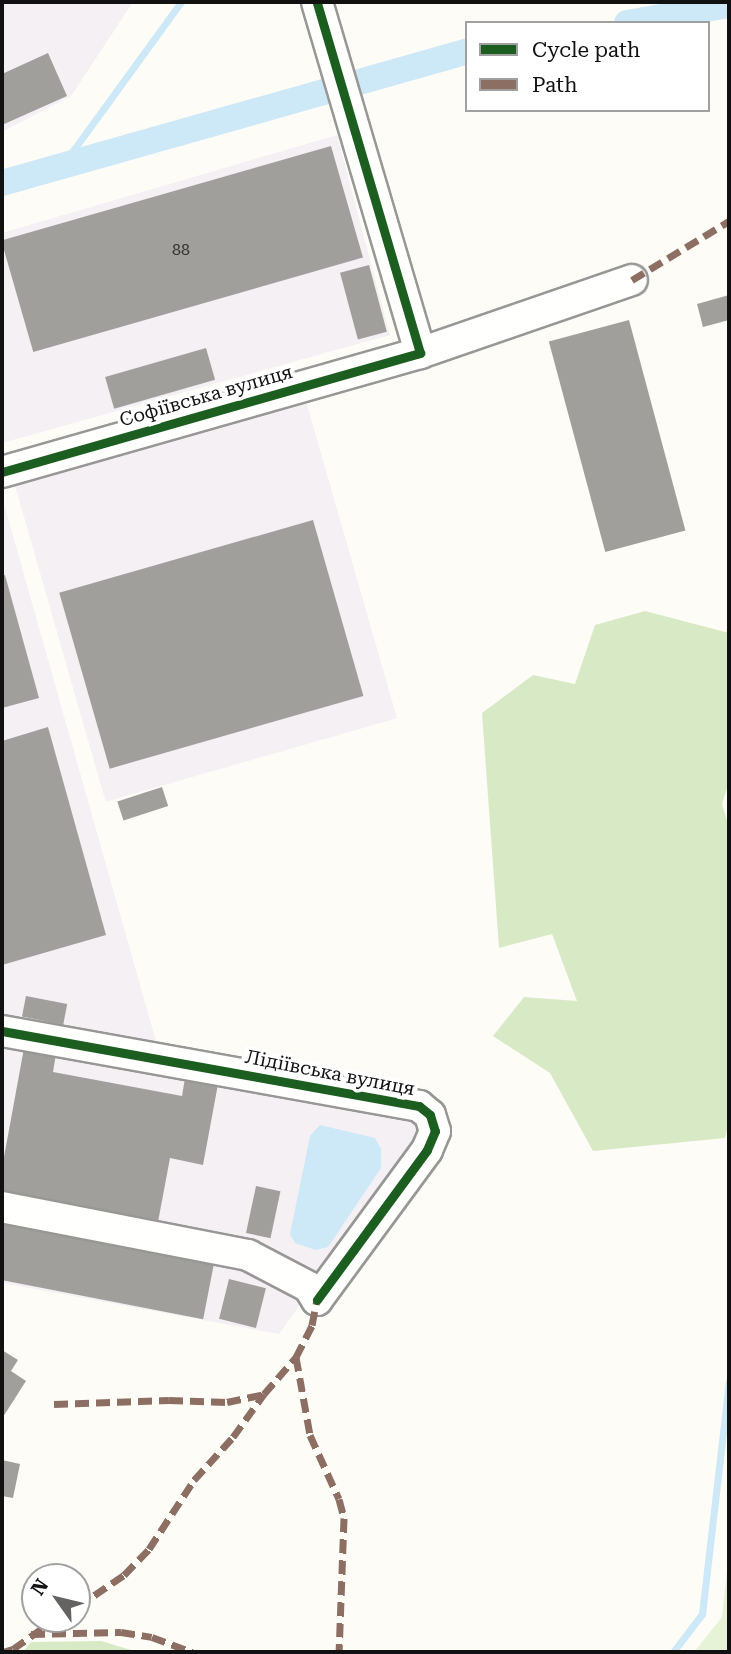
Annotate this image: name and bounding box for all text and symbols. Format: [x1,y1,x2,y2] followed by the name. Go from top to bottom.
[465,21,710,112] legend
[532,38,640,62] text: Cycle path
[532,73,578,97] text: Path
[172,240,190,260] house number: 88
[117,360,295,432] street label: Софіївська вулиця
[243,1045,417,1101] street label: Лідіївська вулиця
[21,1563,91,1633] north arrow
[26,1575,53,1600] text: N

